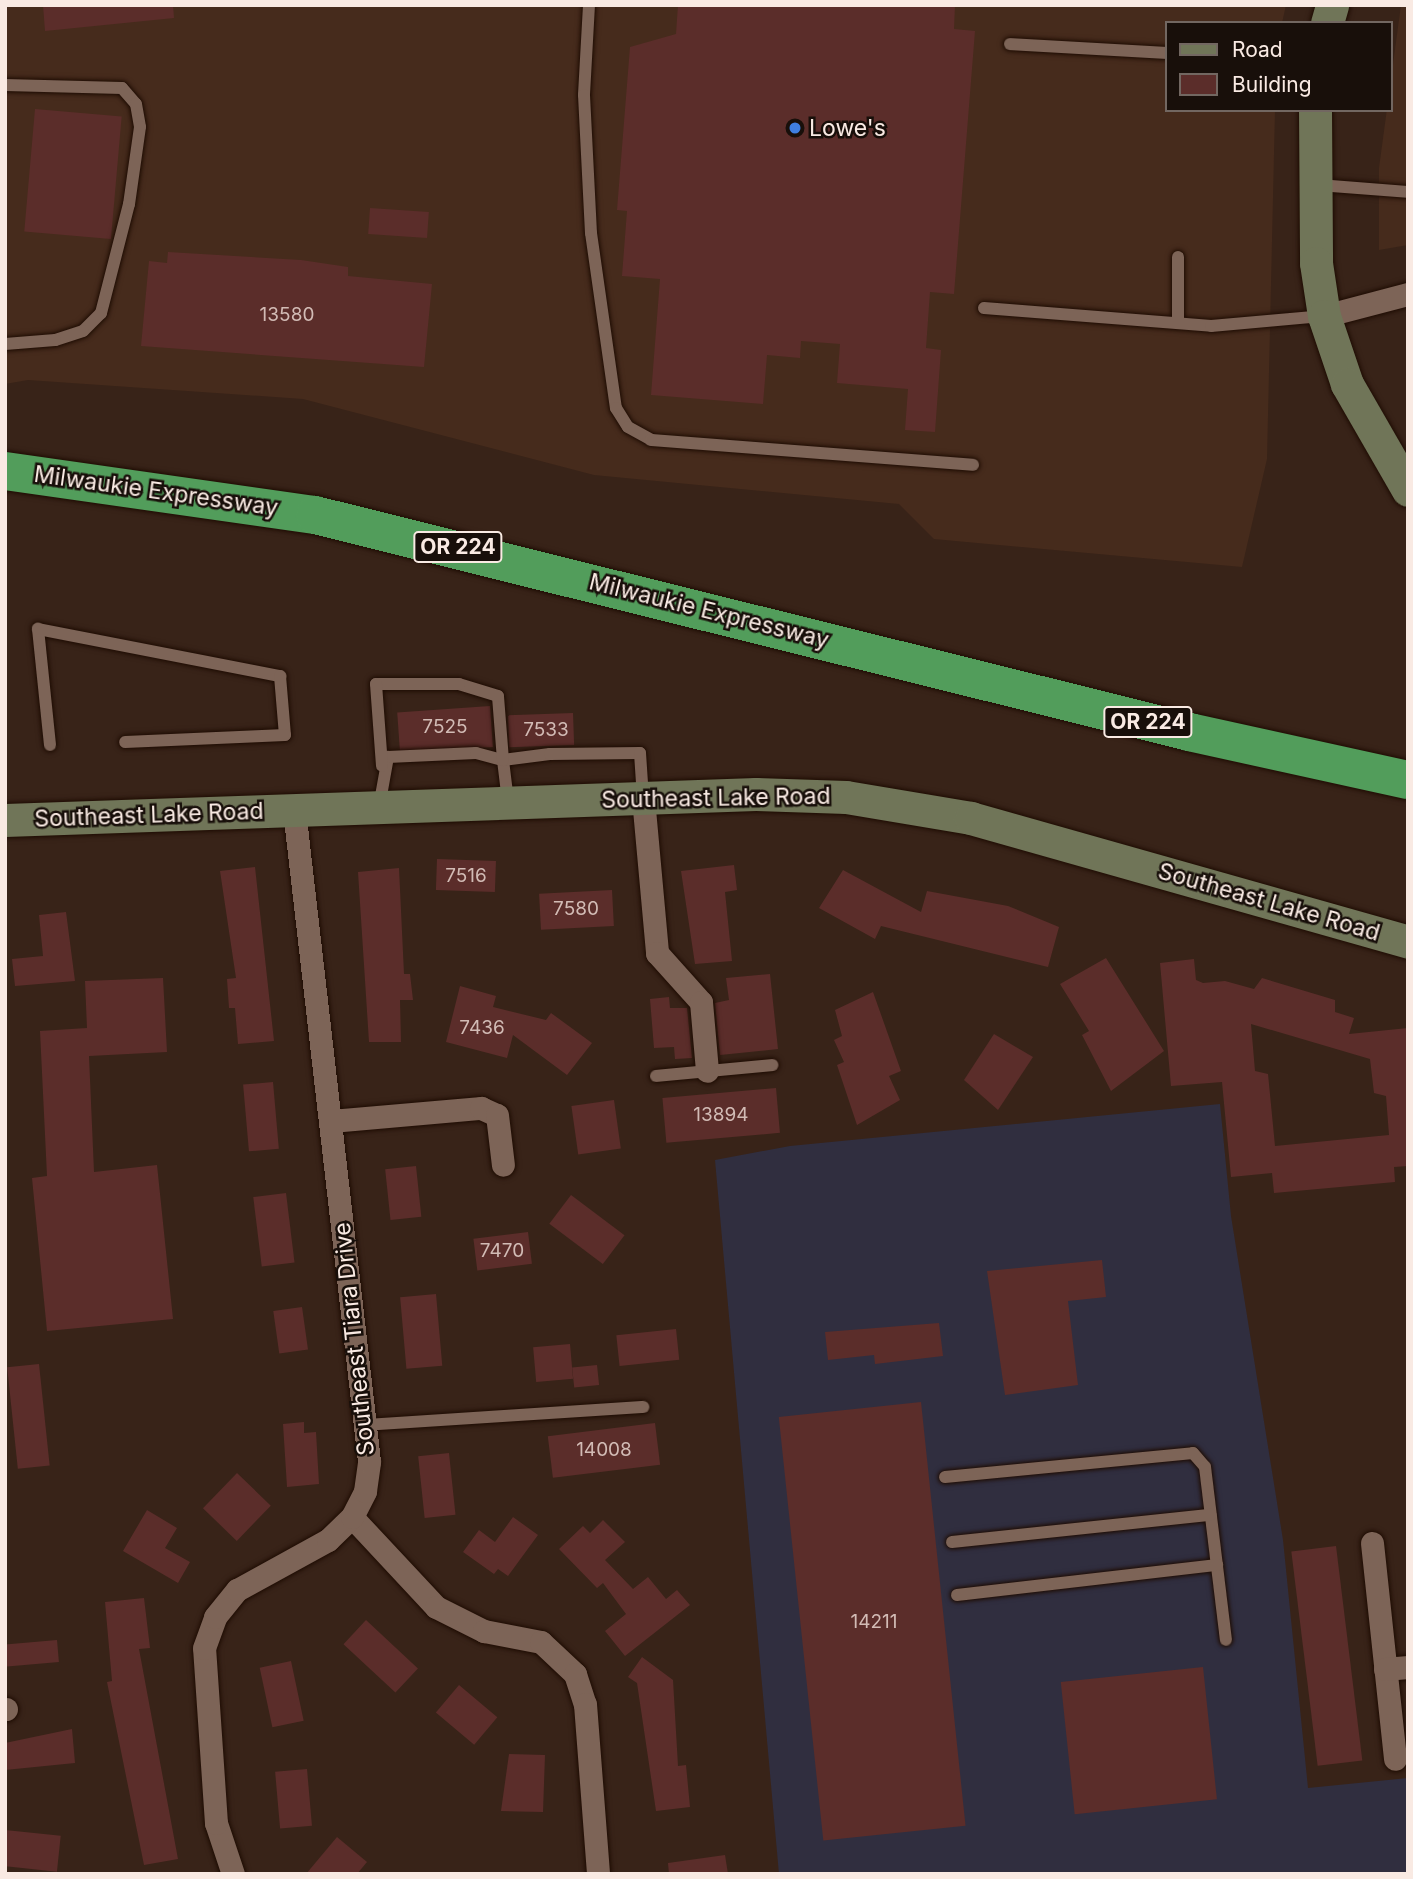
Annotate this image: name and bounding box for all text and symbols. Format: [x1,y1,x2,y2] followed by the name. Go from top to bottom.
[1164,21,1392,112] legend
[1232,37,1283,62] text: Road
[1232,72,1312,97] text: Building
[809,114,886,142] place label: Lowe's
[787,120,803,136] marker: Lowe's
[260,304,314,326] house number: 13580
[32,460,280,522] street label: Milwaukie Expressway
[412,530,504,564] road number: OR 224
[586,568,832,654] street label: Milwaukie Expressway
[1102,704,1194,740] road number: OR 224
[422,716,468,738] house number: 7525
[523,719,569,741] house number: 7533
[601,782,831,814] street label: Southeast Lake Road
[34,797,264,833] street label: Southeast Lake Road
[1155,857,1383,947] street label: Southeast Lake Road
[445,865,487,887] house number: 7516
[553,898,599,920] house number: 7580
[459,1017,505,1039] house number: 7436
[693,1104,749,1126] house number: 13894
[328,1221,380,1457] street label: Southeast Tiara Drive
[480,1240,524,1262] house number: 7470
[576,1439,632,1461] house number: 14008
[850,1611,898,1633] house number: 14211

